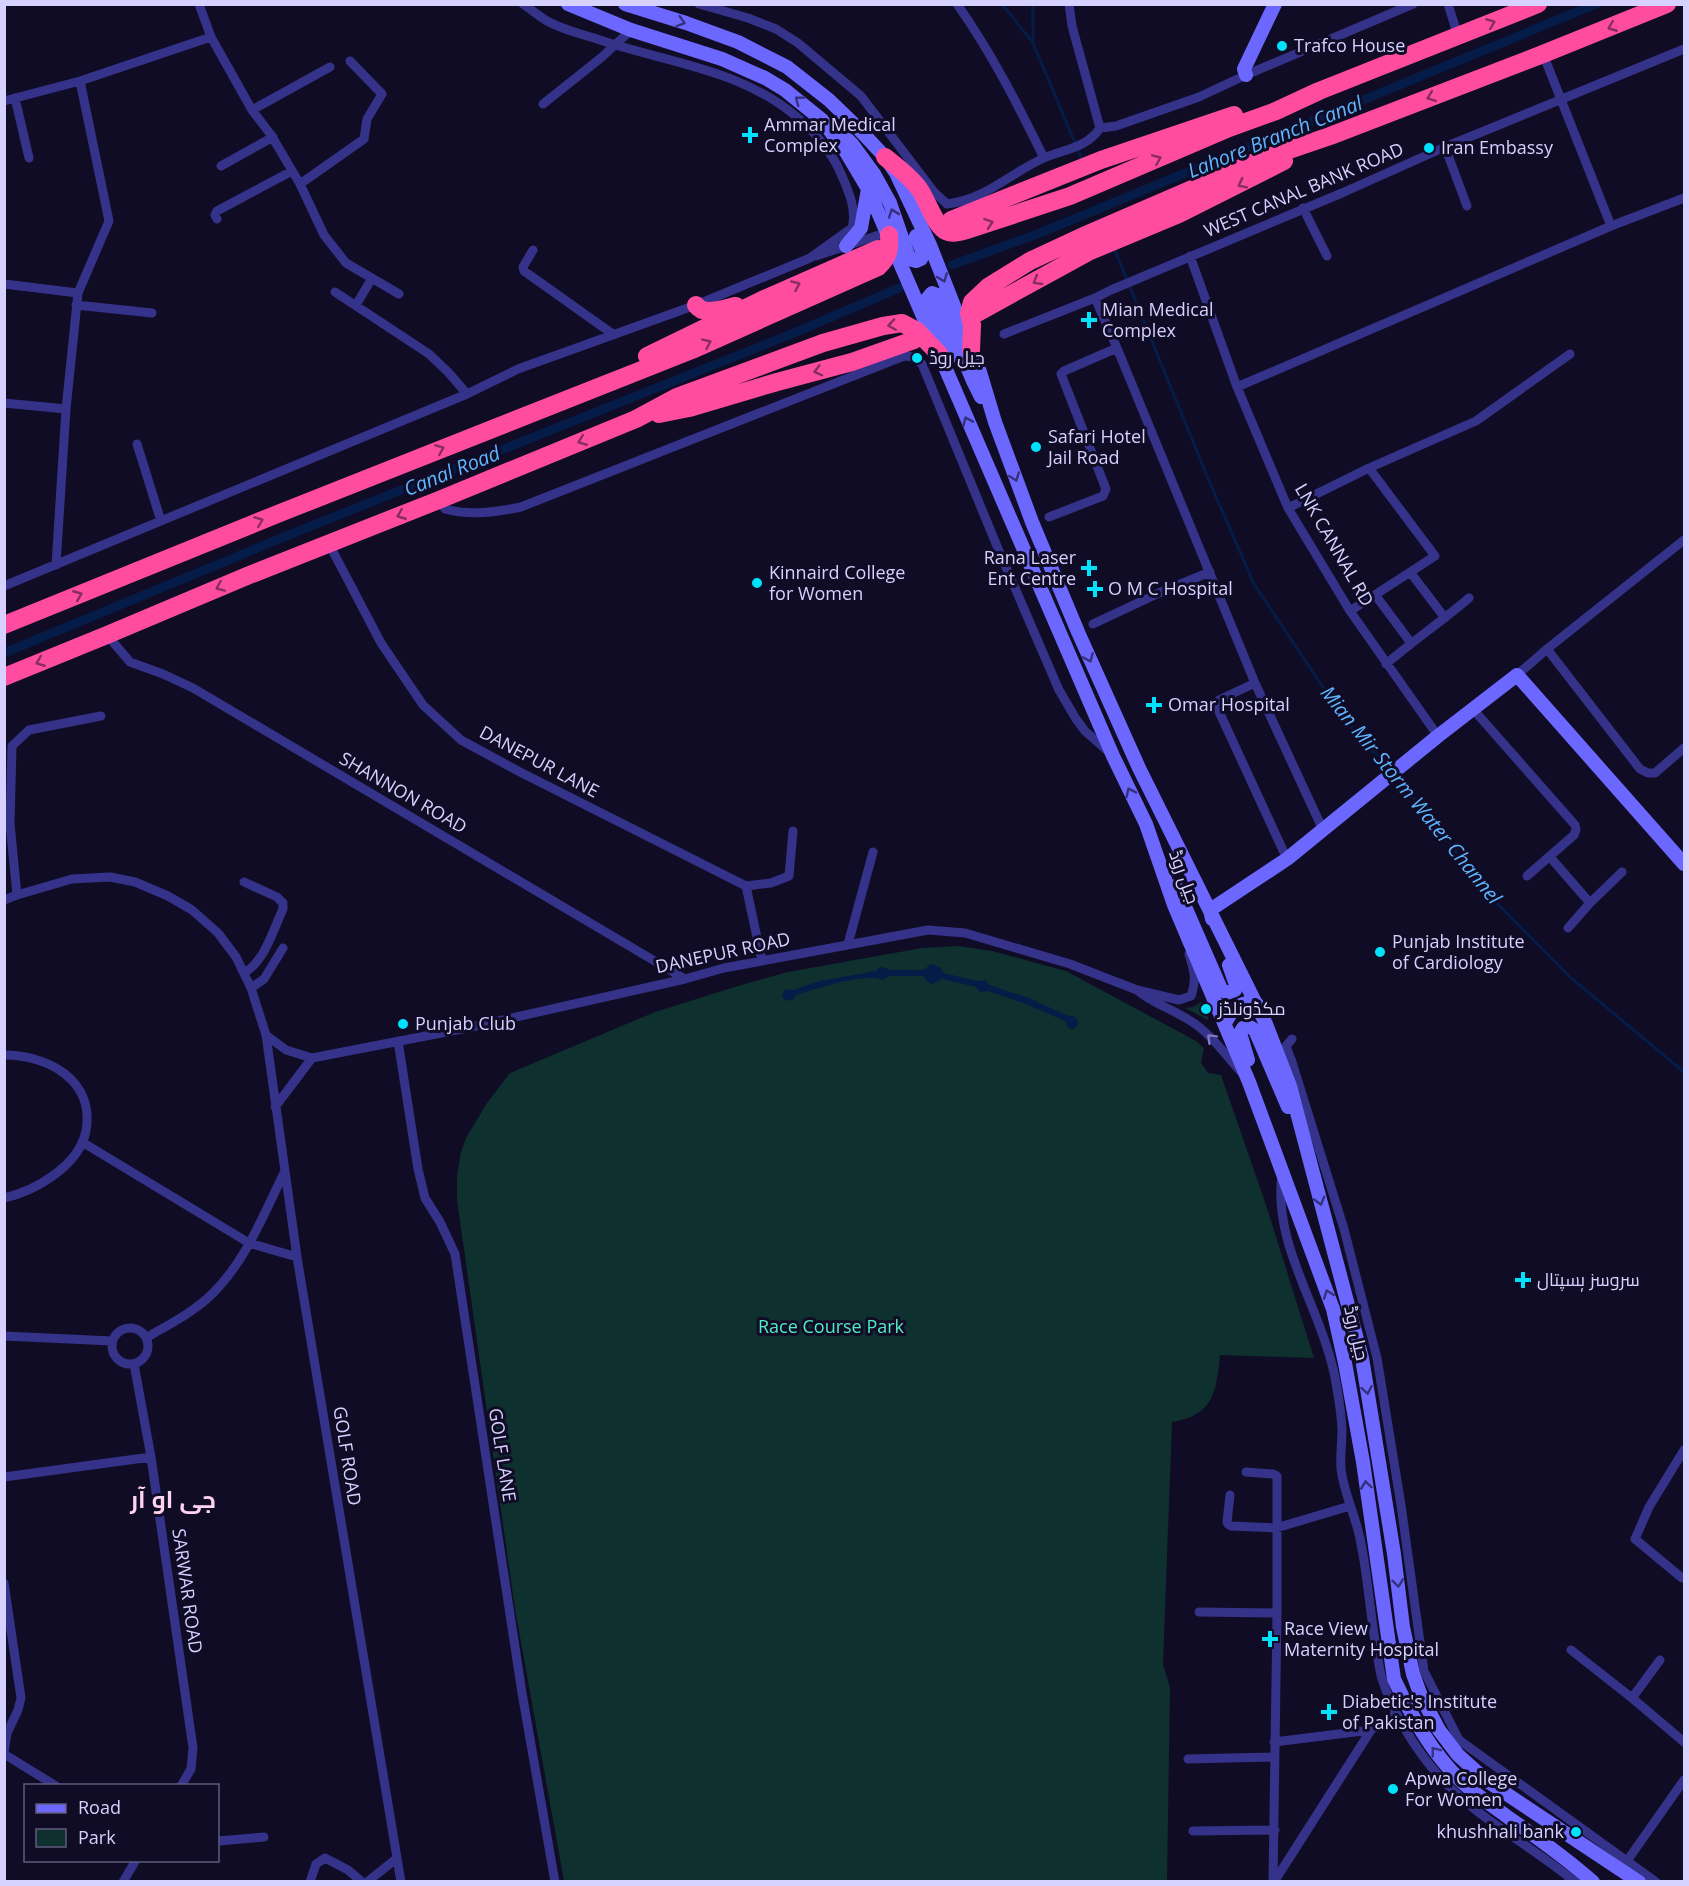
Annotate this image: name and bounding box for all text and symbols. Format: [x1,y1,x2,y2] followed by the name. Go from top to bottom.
[675,15,686,27] one-way arrow
[1485,18,1496,30] one-way arrow
[1608,19,1618,32] one-way arrow
[1294,33,1405,57] place label: Trafco House
[1275,39,1289,53] marker: Trafco House
[1183,89,1367,184] water label: Lahore Branch Canal
[1426,90,1437,102] one-way arrow
[795,97,806,108] one-way arrow
[764,112,896,157] place label: Ammar Medical Complex
[741,126,759,144] marker: Ammar Medical Complex
[1441,135,1554,159] place label: Iran Embassy
[1200,136,1407,242] street label: WEST CANAL BANK ROAD
[1422,141,1436,155] marker: Iran Embassy
[1150,154,1161,166] one-way arrow
[1237,176,1248,188] one-way arrow
[888,208,901,219] one-way arrow
[983,218,994,230] one-way arrow
[936,272,948,283] one-way arrow
[1033,274,1043,285] one-way arrow
[790,280,801,292] one-way arrow
[1102,297,1213,342] place label: Mian Medical Complex
[1080,311,1098,329] marker: Mian Medical Complex
[888,318,897,330] one-way arrow
[701,338,712,350] one-way arrow
[929,345,985,369] place label: جیل روڈ
[910,351,924,365] marker: جیل روڈ
[814,364,824,376] one-way arrow
[963,417,975,428] one-way arrow
[1046,424,1146,469] place label: Safari Hotel Jail Road
[577,434,588,446] one-way arrow
[400,439,504,502] water label: Canal Road
[1029,440,1043,454] marker: Safari Hotel Jail Road
[433,444,444,456] one-way arrow
[1008,471,1021,482] one-way arrow
[1290,479,1380,610] street label: LNK CANNAL RD
[397,508,408,520] one-way arrow
[252,516,263,528] one-way arrow
[984,545,1077,590] place label: Rana Laser Ent Centre
[1080,559,1098,577] marker: Rana Laser Ent Centre
[769,560,905,605] place label: Kinnaird College for Women
[750,576,764,590] marker: Kinnaird College for Women
[1108,576,1233,600] place label: O M C Hospital
[216,580,227,592] one-way arrow
[1086,580,1104,598] marker: O M C Hospital
[72,590,83,602] one-way arrow
[1082,651,1094,662] one-way arrow
[35,655,46,667] one-way arrow
[1315,680,1509,910] water label: Mian Mir Storm Water Channel
[1168,692,1290,716] place label: Omar Hospital
[1145,696,1163,714] marker: Omar Hospital
[476,720,603,803] street label: DANEPUR LANE
[335,746,472,838] street label: SHANNON ROAD
[1126,787,1138,798] one-way arrow
[1164,846,1206,907] street label: جیل روڈ
[653,926,792,978] street label: DANEPUR ROAD
[1392,929,1525,974] place label: Punjab Institute of Cardiology
[1373,945,1387,959] marker: Punjab Institute of Cardiology
[1217,996,1286,1020] place label: مکڈونلڈز
[1199,1002,1213,1016] marker: مکڈونلڈز
[415,1011,516,1035] place label: Punjab Club
[396,1017,410,1031] marker: Punjab Club
[1207,1034,1217,1045] one-way arrow
[1313,1195,1325,1206] one-way arrow
[1537,1267,1640,1292] place label: سروسز ہسپتال
[1514,1271,1532,1289] marker: سروسز ہسپتال
[1322,1289,1335,1300] one-way arrow
[1339,1303,1375,1363] street label: جیل روڈ
[758,1314,905,1338] park label: Race Course Park
[1361,1386,1373,1395] one-way arrow
[328,1405,368,1507] street label: GOLF ROAD
[484,1406,522,1504] street label: GOLF LANE
[1361,1481,1373,1490] one-way arrow
[129,1482,216,1515] district label: جی او آر
[167,1527,209,1655] street label: SARWAR ROAD
[1391,1578,1403,1587] one-way arrow
[1284,1616,1439,1661] place label: Race View Maternity Hospital
[1261,1630,1279,1648] marker: Race View Maternity Hospital
[1342,1689,1497,1734] place label: Diabetic's Institute of Pakistan
[1320,1703,1338,1721] marker: Diabetic's Institute of Pakistan
[1432,1747,1443,1758] one-way arrow
[1405,1766,1517,1811] place label: Apwa College For Women
[1386,1782,1400,1796] marker: Apwa College For Women
[24,1784,219,1862] legend
[78,1795,121,1819] text: Road
[1437,1819,1565,1843] place label: khushhali bank
[78,1825,116,1849] text: Park
[1569,1825,1583,1839] marker: khushhali bank

